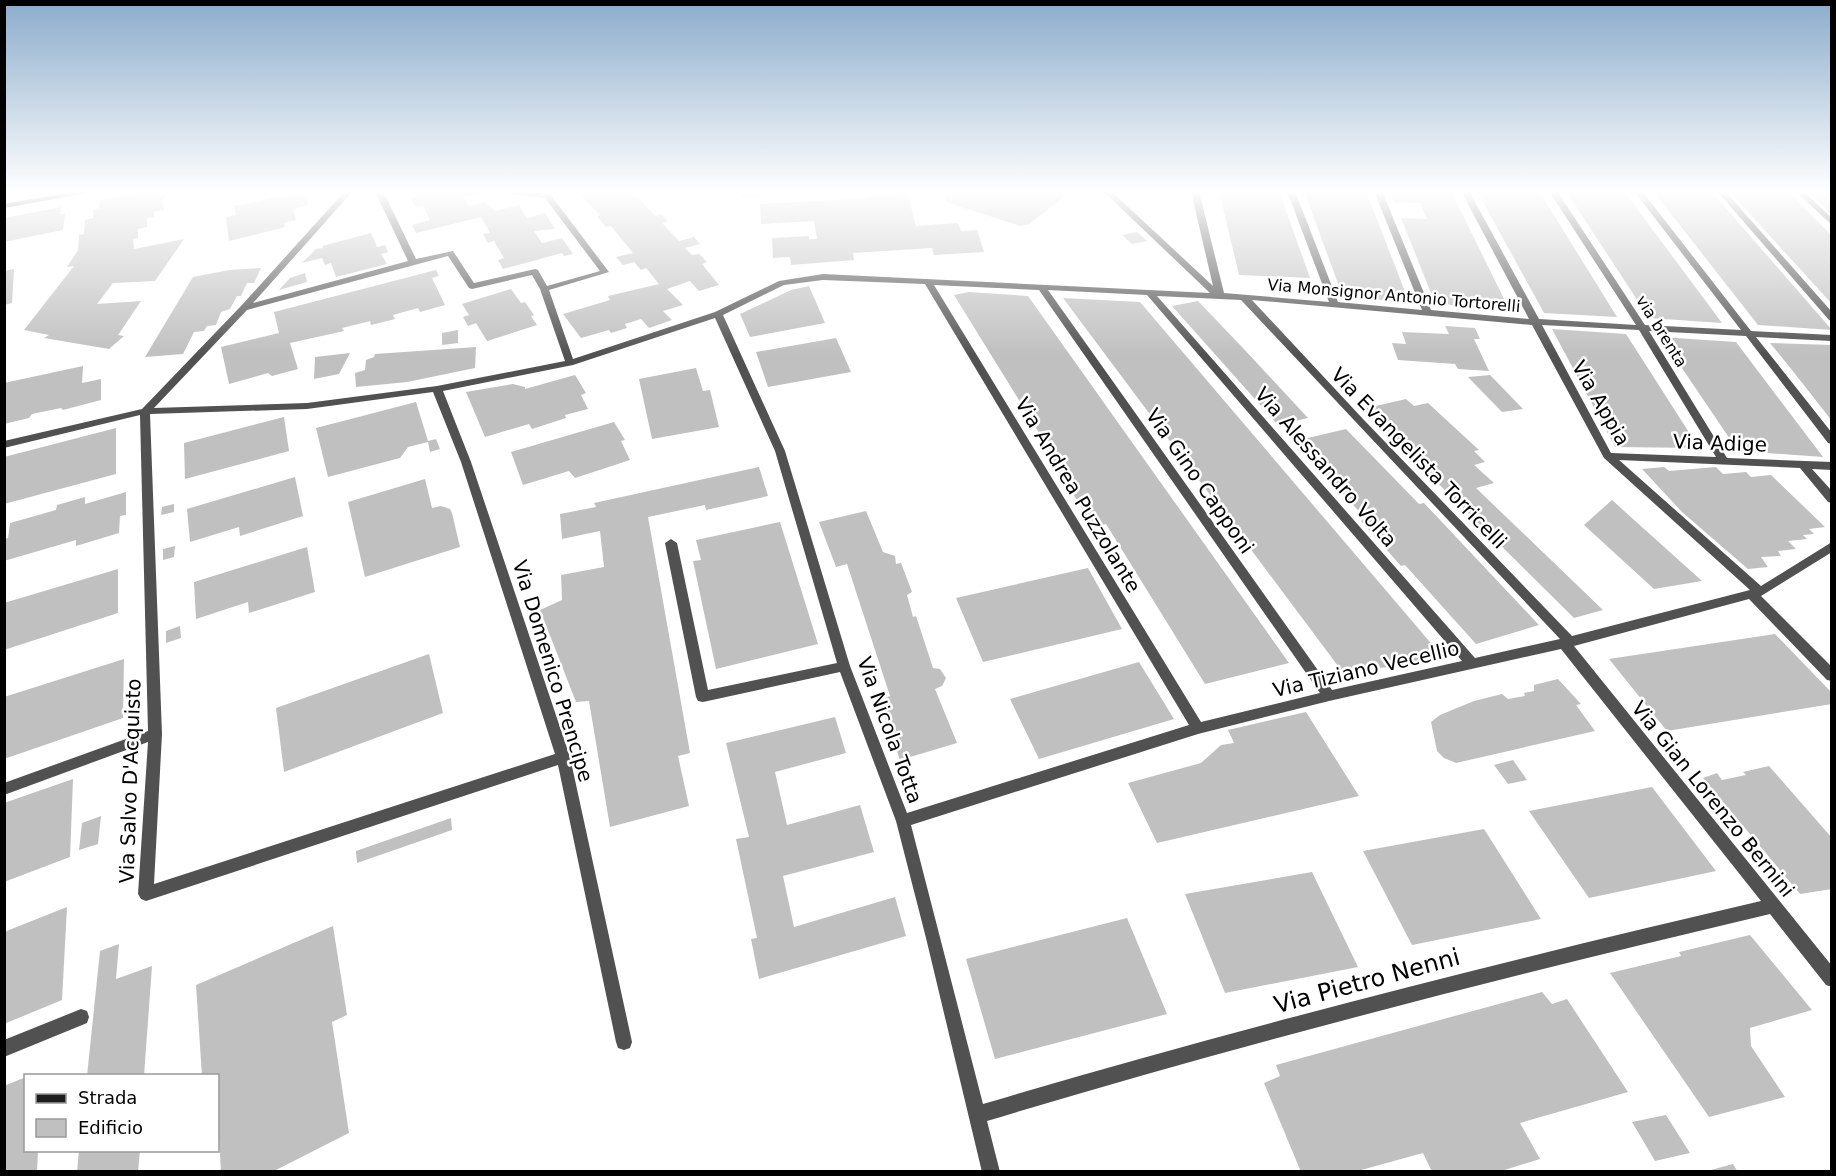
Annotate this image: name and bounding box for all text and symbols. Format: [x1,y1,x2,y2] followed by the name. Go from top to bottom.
[1267,275,1521,316] street label: Via Monsignor Antonio Tortorelli
[1632,292,1691,371] street label: via brenta
[1567,356,1635,450] street label: Via Appia
[1326,362,1512,554] street label: Via Evangelista Torricelli
[1250,382,1402,552] street label: Via Alessandro Volta
[1010,393,1146,597] street label: Via Andrea Puzzolante
[1141,404,1259,558] street label: Via Gino Capponi
[1673,429,1767,457] street label: Via Adige
[508,557,598,785] street label: Via Domenico Prencipe
[1270,636,1462,702] street label: Via Tiziano Vecellio
[852,653,928,807] street label: Via Nicola Totta
[114,678,146,884] street label: Via Salvo D'Acquisto
[1627,696,1799,902] street label: Via Gian Lorenzo Bernini
[1271,943,1463,1019] street label: Via Pietro Nenni
[24,1074,219,1152] legend
[78,1087,137,1108] text: Strada
[78,1117,143,1138] text: Edificio

